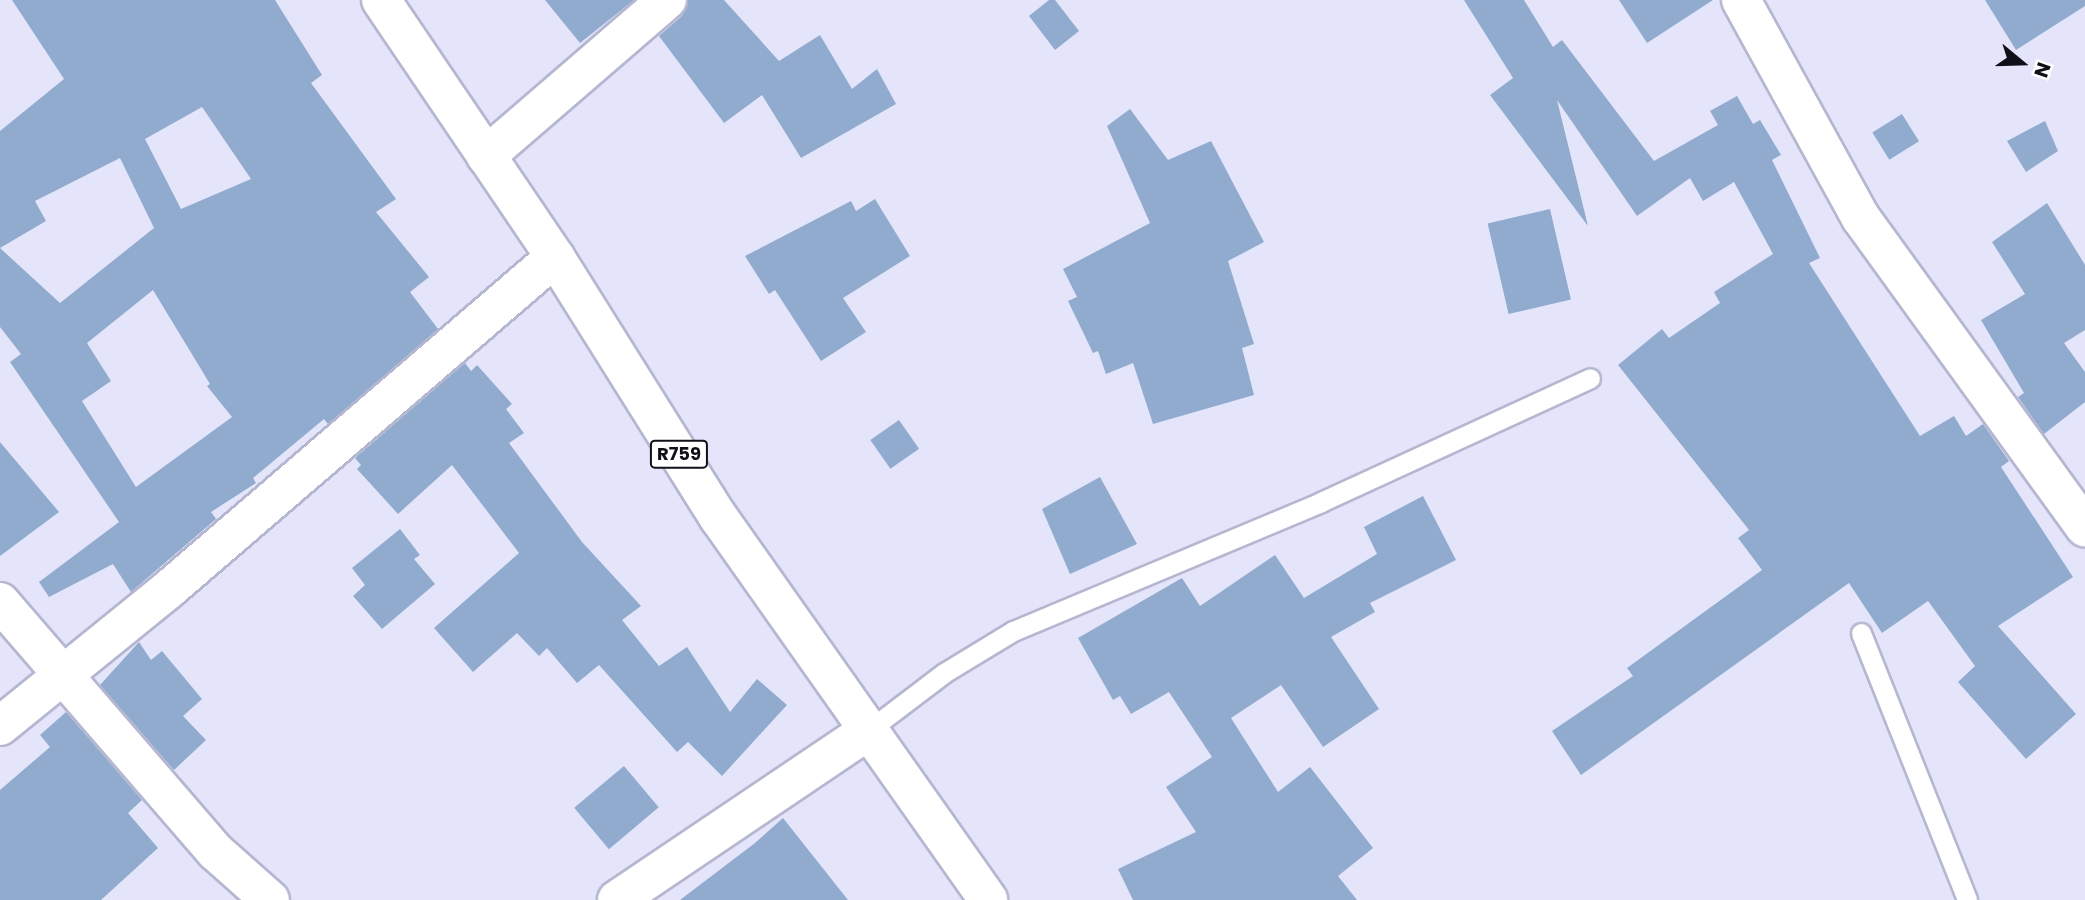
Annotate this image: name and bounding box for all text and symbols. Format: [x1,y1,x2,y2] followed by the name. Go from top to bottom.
[1987,28,2057,98] north arrow
[2027,59,2057,81] text: N
[649,440,709,468] road number: R759

